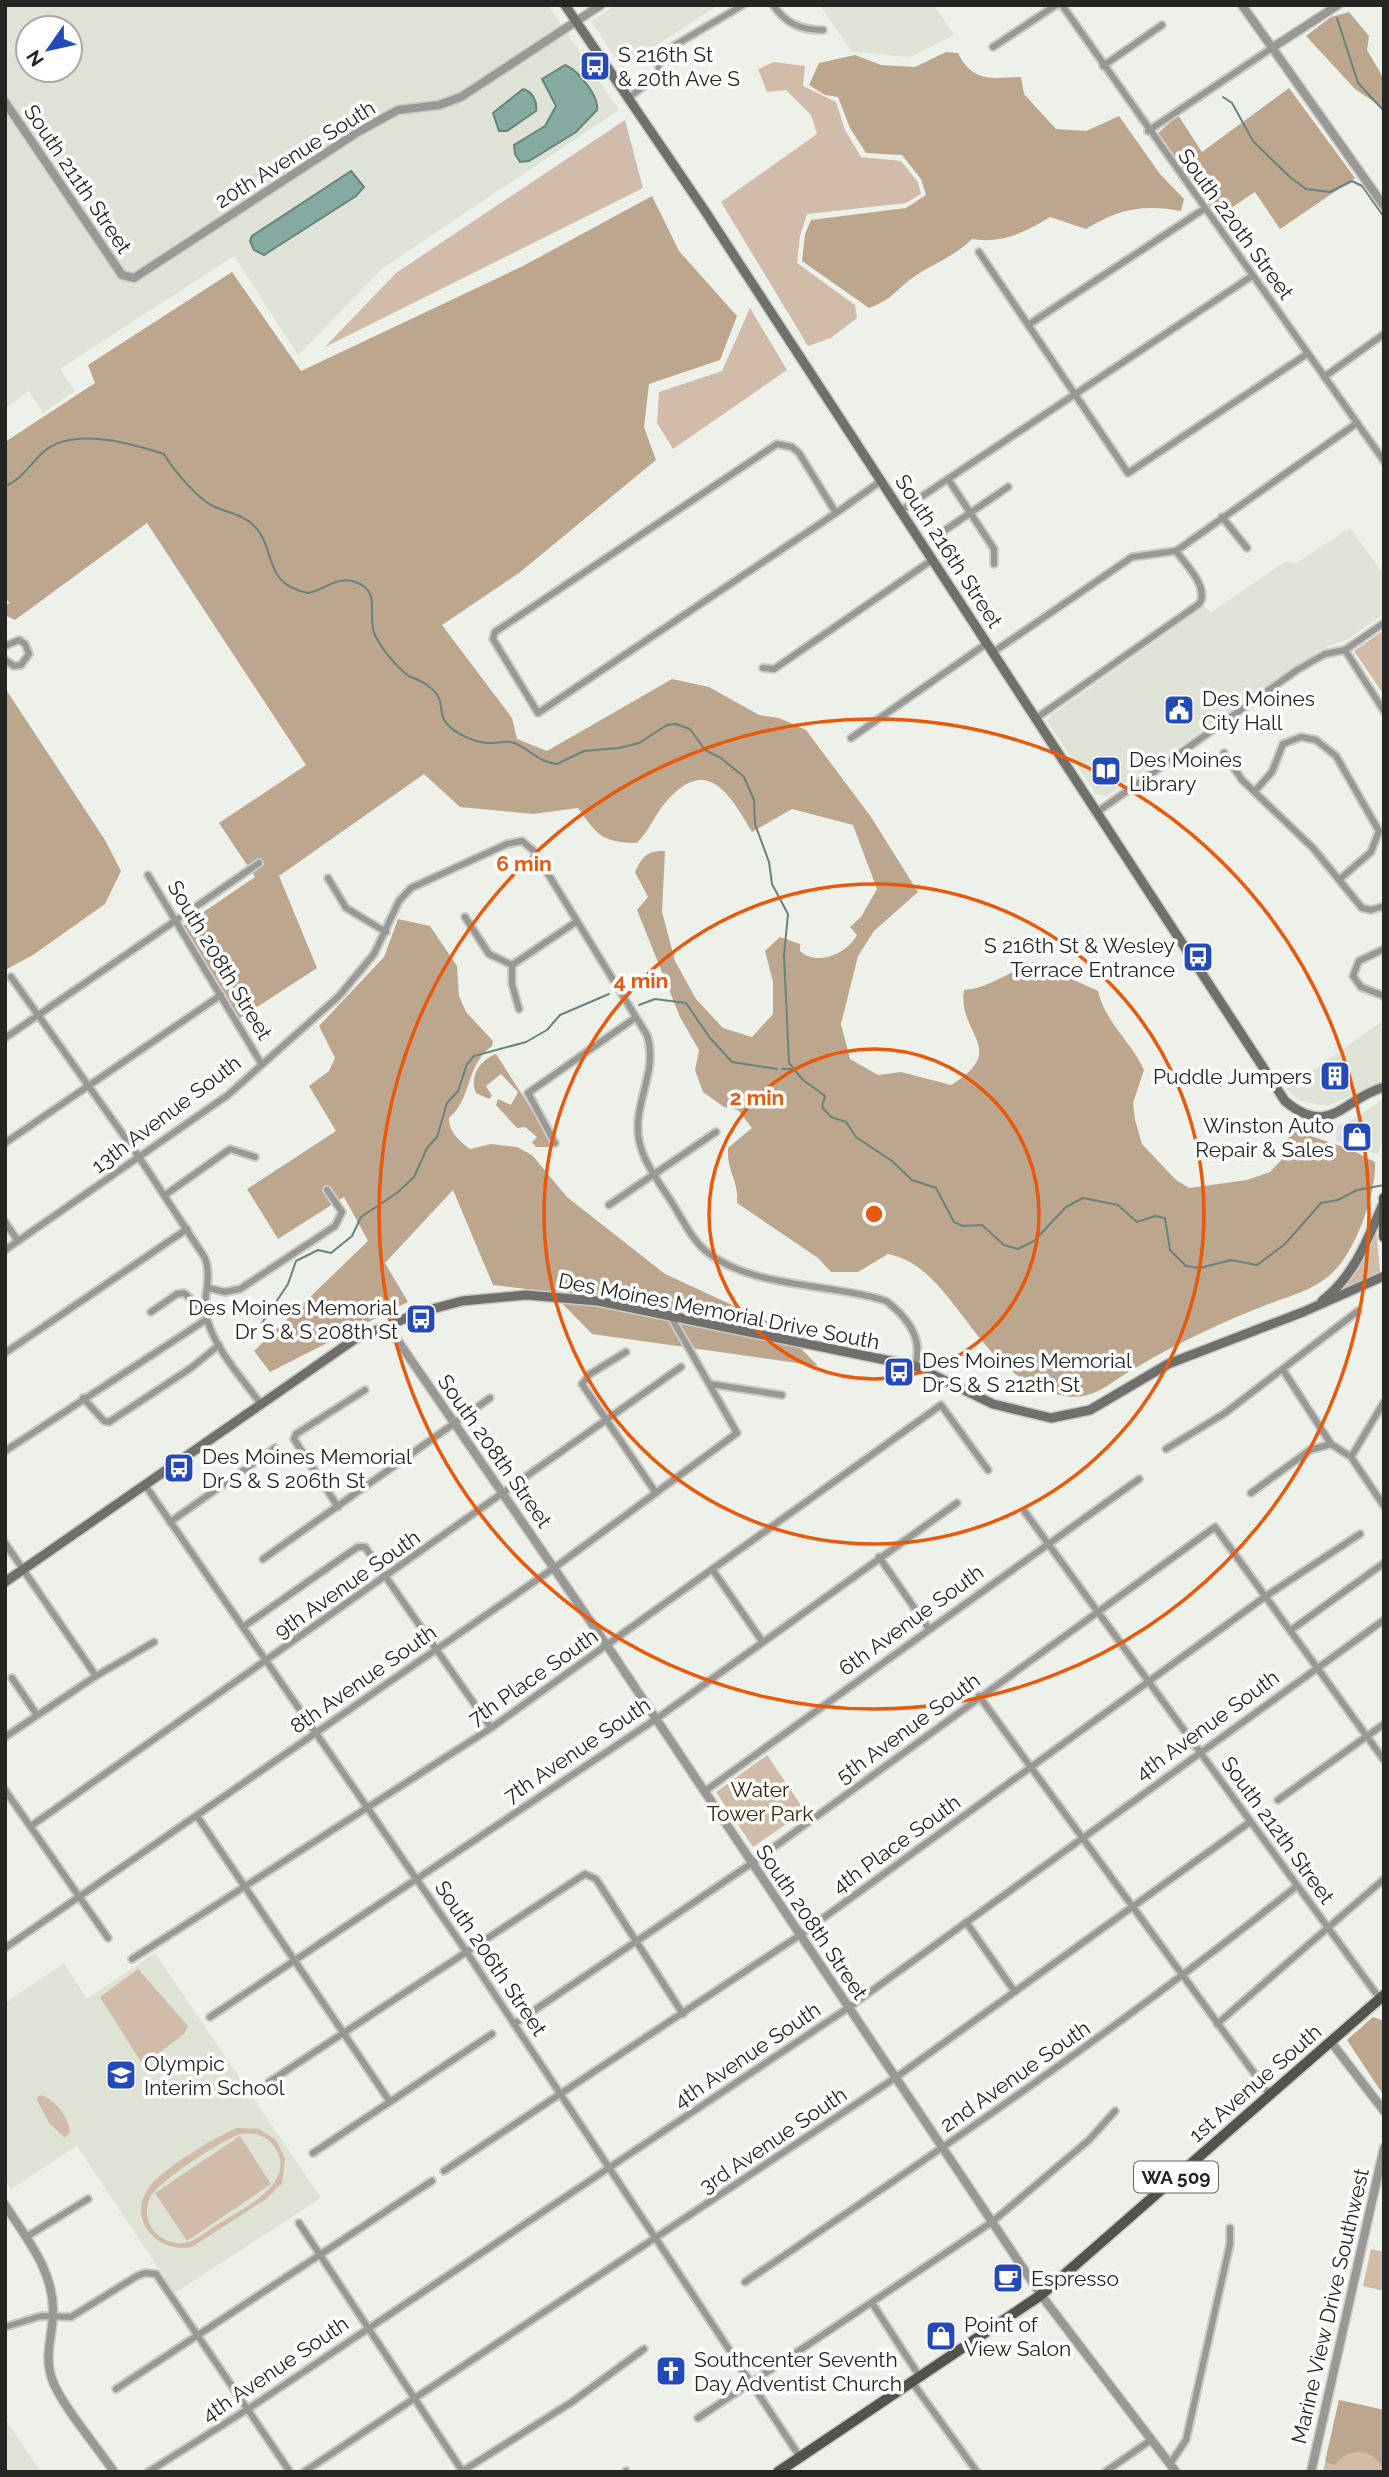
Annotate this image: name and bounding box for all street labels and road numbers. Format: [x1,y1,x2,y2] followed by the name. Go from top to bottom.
[210,95,380,213] street label: 20th Avenue South
[19,100,137,258] street label: South 211th Street
[1173,144,1299,304] street label: South 220th Street
[890,470,1008,632] street label: South 216th Street
[163,876,277,1044] street label: South 208th Street
[87,1050,245,1178] street label: 13th Avenue South
[556,1268,882,1354] street label: Des Moines Memorial Drive South
[433,1370,557,1532] street label: South 208th Street
[269,1524,425,1644] street label: 9th Avenue South
[834,1559,988,1681] street label: 6th Avenue South
[285,1619,441,1739] street label: 8th Avenue South
[463,1623,603,1731] street label: 7th Place South
[1130,1664,1284,1786] street label: 4th Avenue South
[831,1667,985,1789] street label: 5th Avenue South
[499,1692,655,1808] street label: 7th Avenue South
[1216,1751,1340,1909] street label: South 212th Street
[827,1789,965,1899] street label: 4th Place South
[751,1840,873,2004] street label: South 208th Street
[430,1876,552,2040] street label: South 206th Street
[669,1997,825,2113] street label: 4th Avenue South
[935,2015,1095,2137] street label: 2nd Avenue South
[1184,2019,1326,2147] street label: 1st Avenue South
[695,2082,851,2198] street label: 3rd Avenue South
[1134,2162,1218,2192] road number: WA 509
[1286,2166,1374,2446] street label: Marine View Drive Southwest
[197,2311,353,2427] street label: 4th Avenue South

